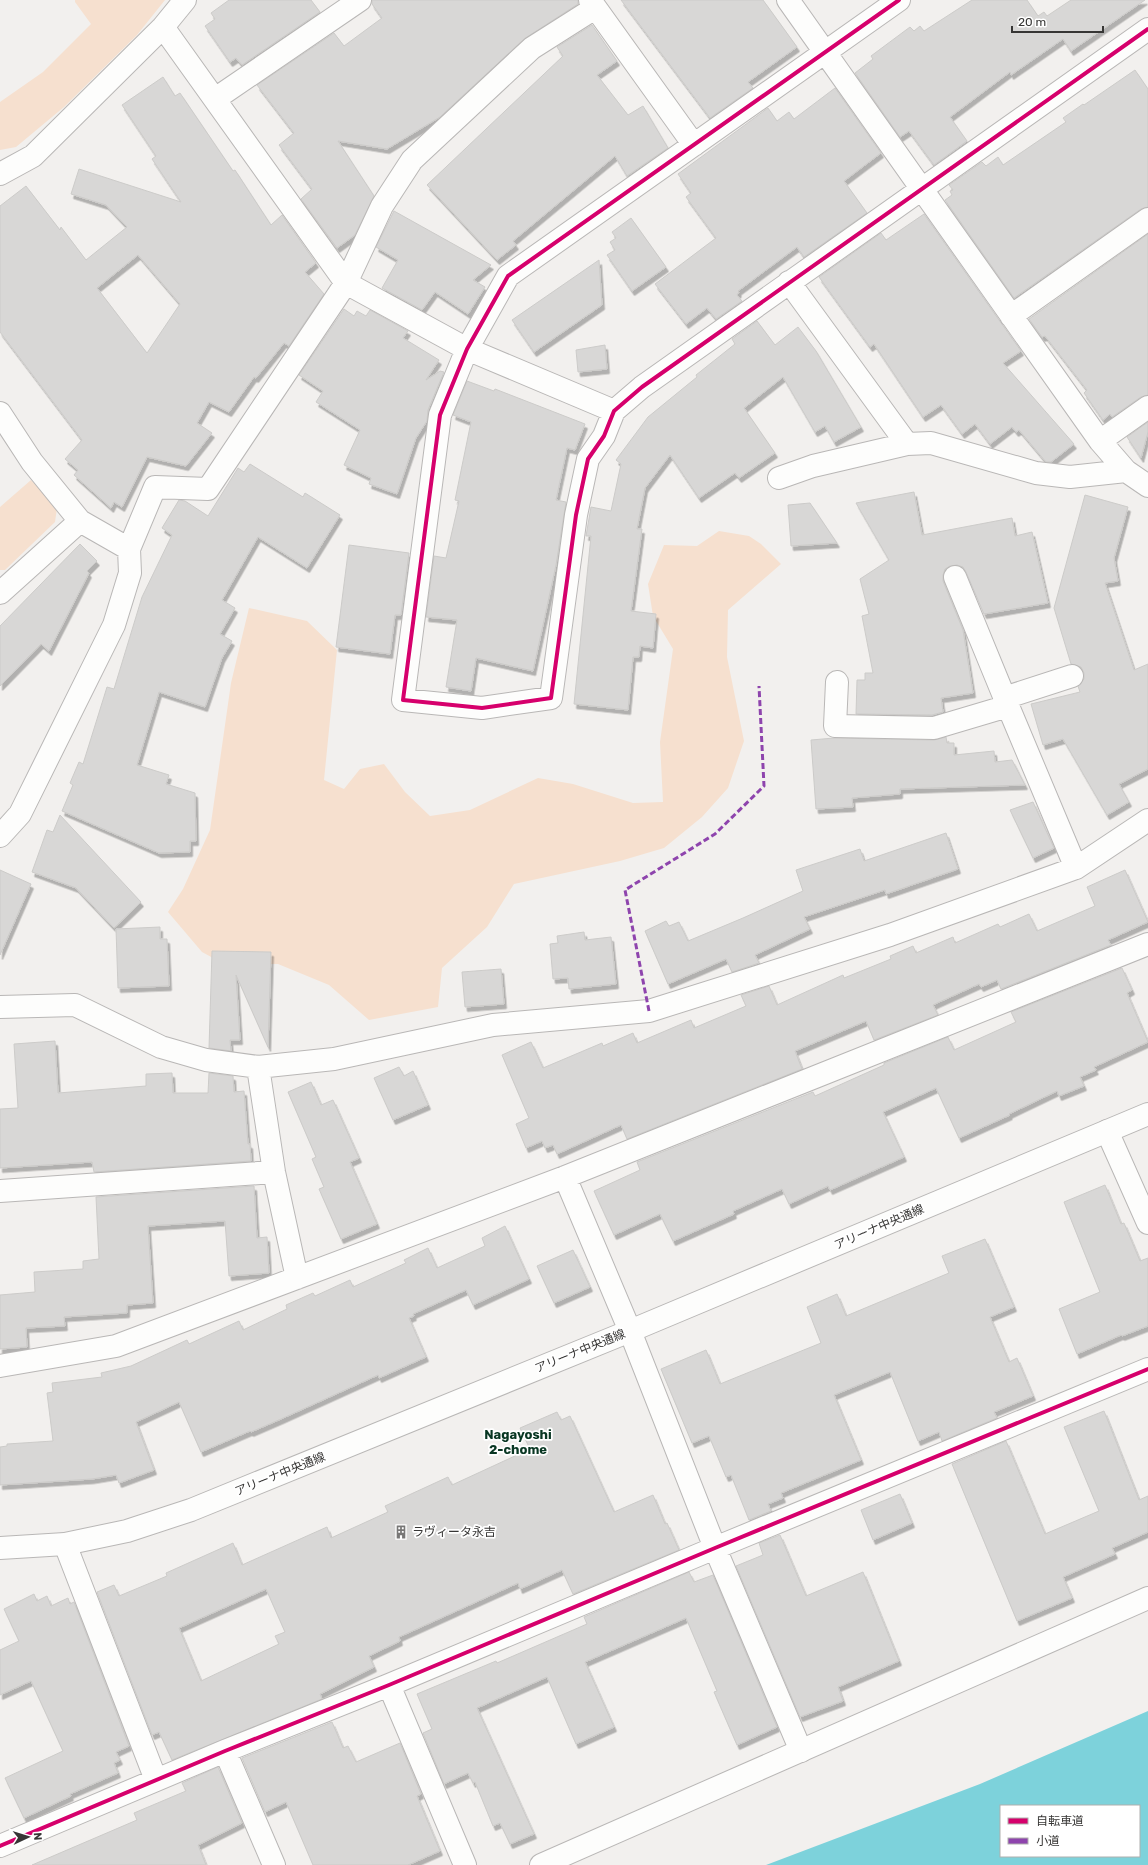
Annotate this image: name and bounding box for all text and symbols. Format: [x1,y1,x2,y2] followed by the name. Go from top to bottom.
[1012,8,1103,34] scale bar
[1018,15,1046,29] text: 20 m
[832,1202,926,1252] street label: アリーナ中央通線
[533,1327,627,1375] street label: アリーナ中央通線
[484,1427,552,1457] district label: Nagayoshi 2-chome
[233,1450,327,1498] street label: アリーナ中央通線
[393,1524,409,1540] building icon: ラヴィータ永吉
[412,1525,496,1539] place label: ラヴィータ永吉
[1000,1805,1140,1857] legend
[1036,1814,1084,1828] text: 自転車道
[8,1817,48,1857] north arrow
[31,1832,44,1841] text: N
[1036,1834,1060,1848] text: 小道

